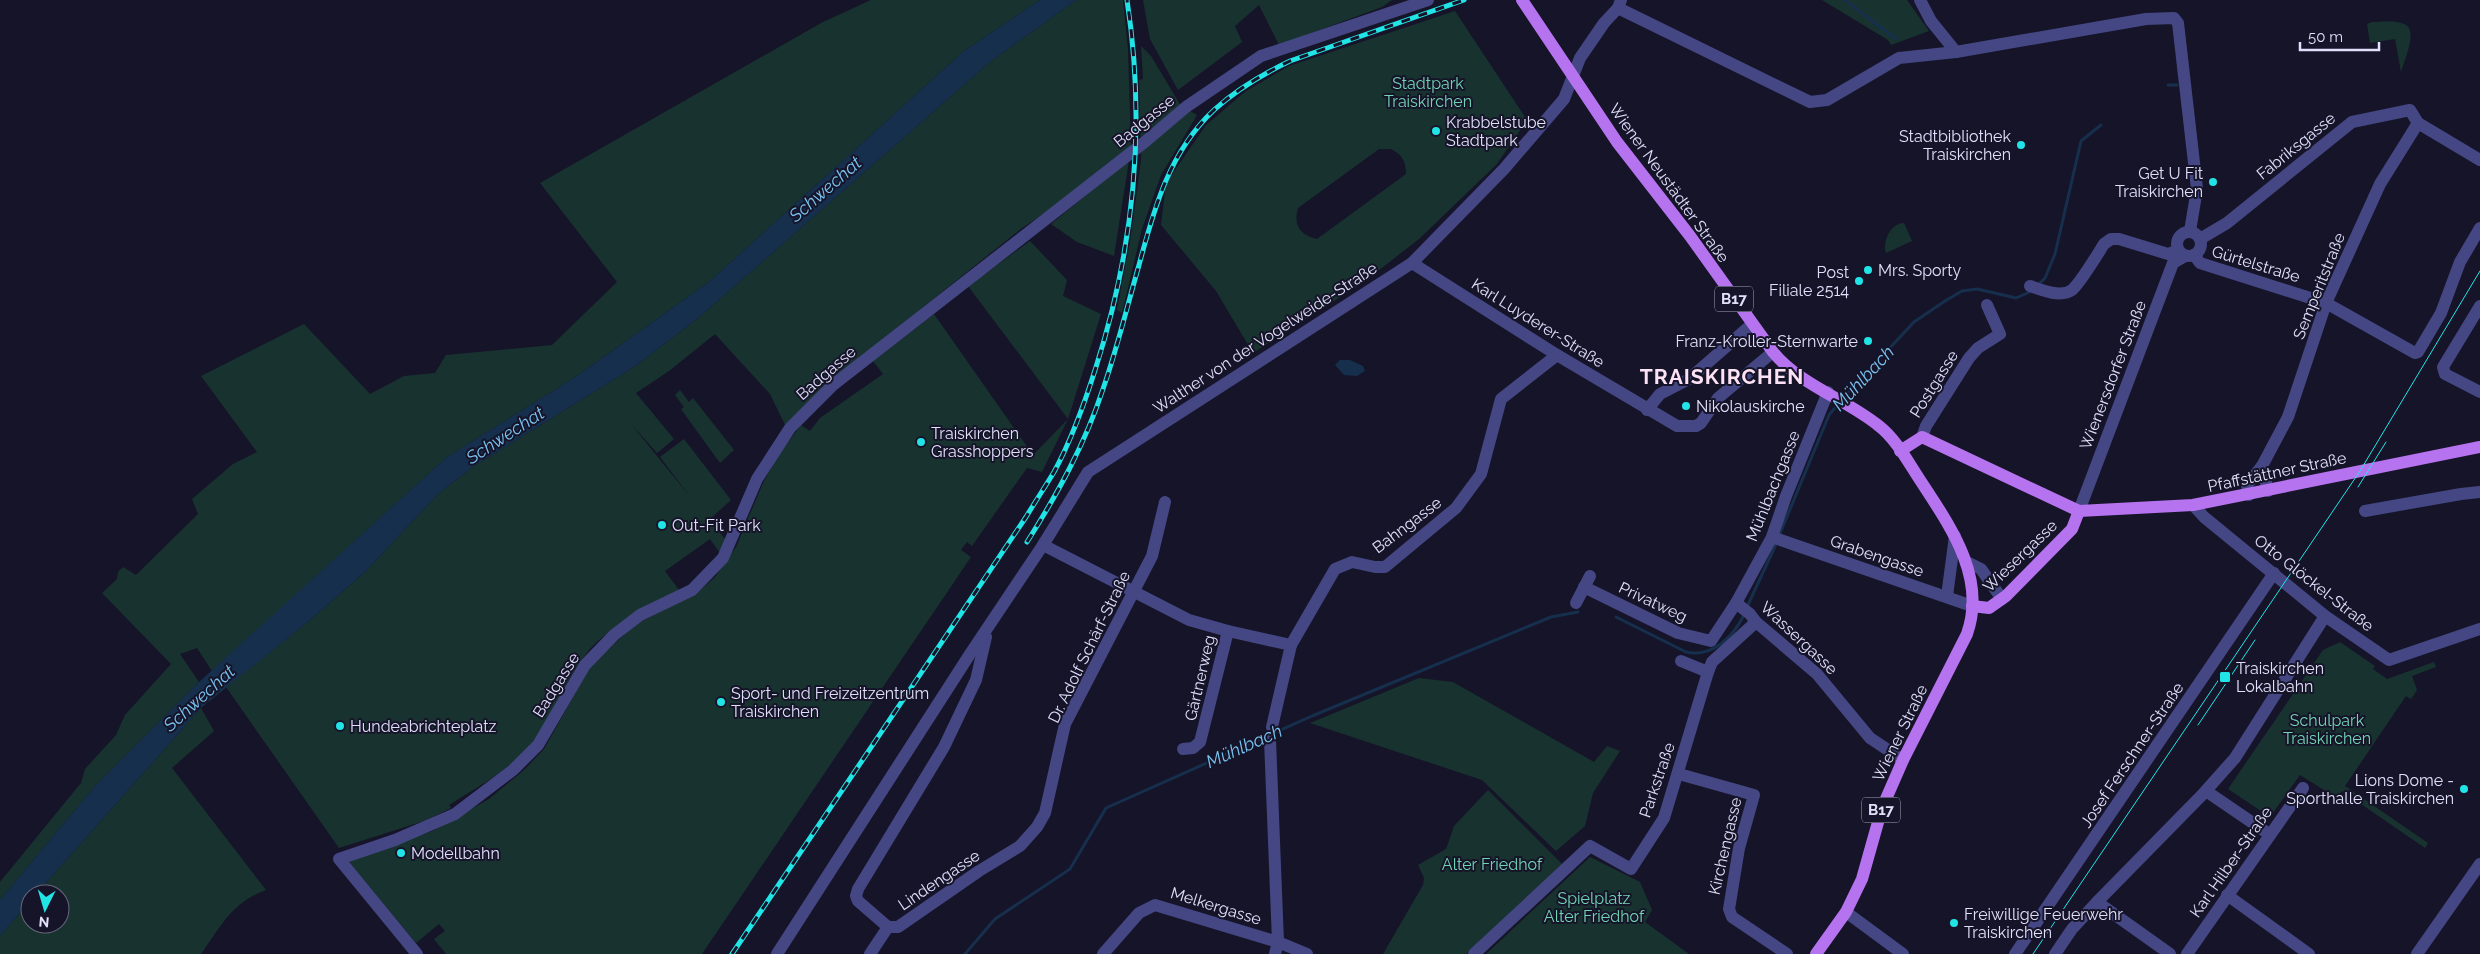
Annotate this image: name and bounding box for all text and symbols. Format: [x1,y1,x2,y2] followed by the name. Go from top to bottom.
[2300,20,2379,52] scale bar
[2308,28,2343,46] text: 50 m
[1384,74,1472,111] park label: Stadtpark Traiskirchen
[1110,91,1178,151] street label: Badgasse
[1605,100,1733,266] street label: Wiener Neustädter Straße
[2253,108,2339,184] street label: Fabriksgasse
[1446,113,1546,150] place label: Krabbelstube Stadtpark
[1430,125,1442,137] marker: Krabbelstube Stadtpark
[1899,127,2012,164] place label: Stadtbibliothek Traiskirchen
[2015,139,2027,151] marker: Stadtbibliothek Traiskirchen
[784,152,866,227] water label: Schwechat
[2115,164,2204,201] place label: Get U Fit Traiskirchen
[2207,176,2219,188] marker: Get U Fit Traiskirchen
[2289,230,2349,342] street label: Semperitstraße
[2210,242,2302,286] street label: Gürtelstraße
[1150,258,1380,418] street label: Walther von der Vogelweide-Straße
[1878,261,1962,280] place label: Mrs. Sporty
[1769,263,1850,300] place label: Post Filiale 2514
[1862,264,1874,276] marker: Mrs. Sporty
[1468,274,1608,372] street label: Karl Luyderer-Straße
[1853,275,1865,287] marker: Post Filiale 2514
[1715,286,1753,312] road number: B17
[2076,298,2150,452] street label: Wienersdorfer Straße
[1675,332,1858,351] place label: Franz-Kroller-Sternwarte
[1862,335,1874,347] marker: Franz-Kroller-Sternwarte
[1828,341,1898,415] water label: Mühlbach
[792,342,860,404] street label: Badgasse
[1906,347,1962,421] street label: Postgasse
[1640,364,1804,389] district label: TRAISKIRCHEN
[1696,397,1805,416] place label: Nikolauskirche
[1680,400,1692,412] marker: Nikolauskirche
[461,402,548,469] water label: Schwechat
[931,424,1034,461] place label: Traiskirchen Grasshoppers
[1742,428,1804,544] street label: Mühlbachgasse
[915,436,927,448] marker: Traiskirchen Grasshoppers
[2206,448,2348,496] street label: Pfaffstättner Straße
[1369,493,1445,557] street label: Bahngasse
[672,516,761,535] place label: Out-Fit Park
[1979,516,2061,596] street label: Wiesergasse
[656,519,668,531] marker: Out-Fit Park
[1828,531,1926,581] street label: Grabengasse
[2251,531,2377,635] street label: Otto Glöckel-Straße
[1044,568,1134,726] street label: Dr. Adolf Schärf-Straße
[1616,578,1690,626] street label: Privatweg
[1757,598,1841,678] street label: Wassergasse
[1181,633,1219,723] street label: Gärtnerweg
[529,649,583,721] street label: Badgasse
[2236,659,2324,696] place label: Traiskirchen Lokalbahn
[158,660,239,736] water label: Schwechat
[2218,670,2232,684] marker: Traiskirchen Lokalbahn
[2076,679,2188,831] street label: Josef Ferschner-Straße
[1868,682,1932,784] street label: Wiener Straße
[731,684,929,721] place label: Sport- und Freizeitzentrum Traiskirchen
[715,696,727,708] marker: Sport- und Freizeitzentrum Traiskirchen
[2283,711,2371,748] park label: Schulpark Traiskirchen
[350,717,497,736] place label: Hundeabrichteplatz
[334,720,346,732] marker: Hundeabrichteplatz
[1203,720,1285,772] water label: Mühlbach
[1635,740,1679,820] street label: Parkstraße
[2286,771,2454,808] place label: Lions Dome - Sporthalle Traiskirchen
[2458,783,2470,795] marker: Lions Dome - Sporthalle Traiskirchen
[1705,795,1745,897] street label: Kirchengasse
[1862,798,1900,822] road number: B17
[2186,803,2276,921] street label: Karl Hilber-Straße
[411,844,500,863] place label: Modellbahn
[895,846,983,914] street label: Lindengasse
[395,847,407,859] marker: Modellbahn
[1442,855,1543,874] park label: Alter Friedhof
[1168,883,1264,929] street label: Melkergasse
[20,884,70,934] north arrow
[1544,889,1645,926] park label: Spielplatz Alter Friedhof
[1964,905,2123,942] place label: Freiwillige Feuerwehr Traiskirchen
[38,914,50,930] text: N
[1948,917,1960,929] marker: Freiwillige Feuerwehr Traiskirchen

